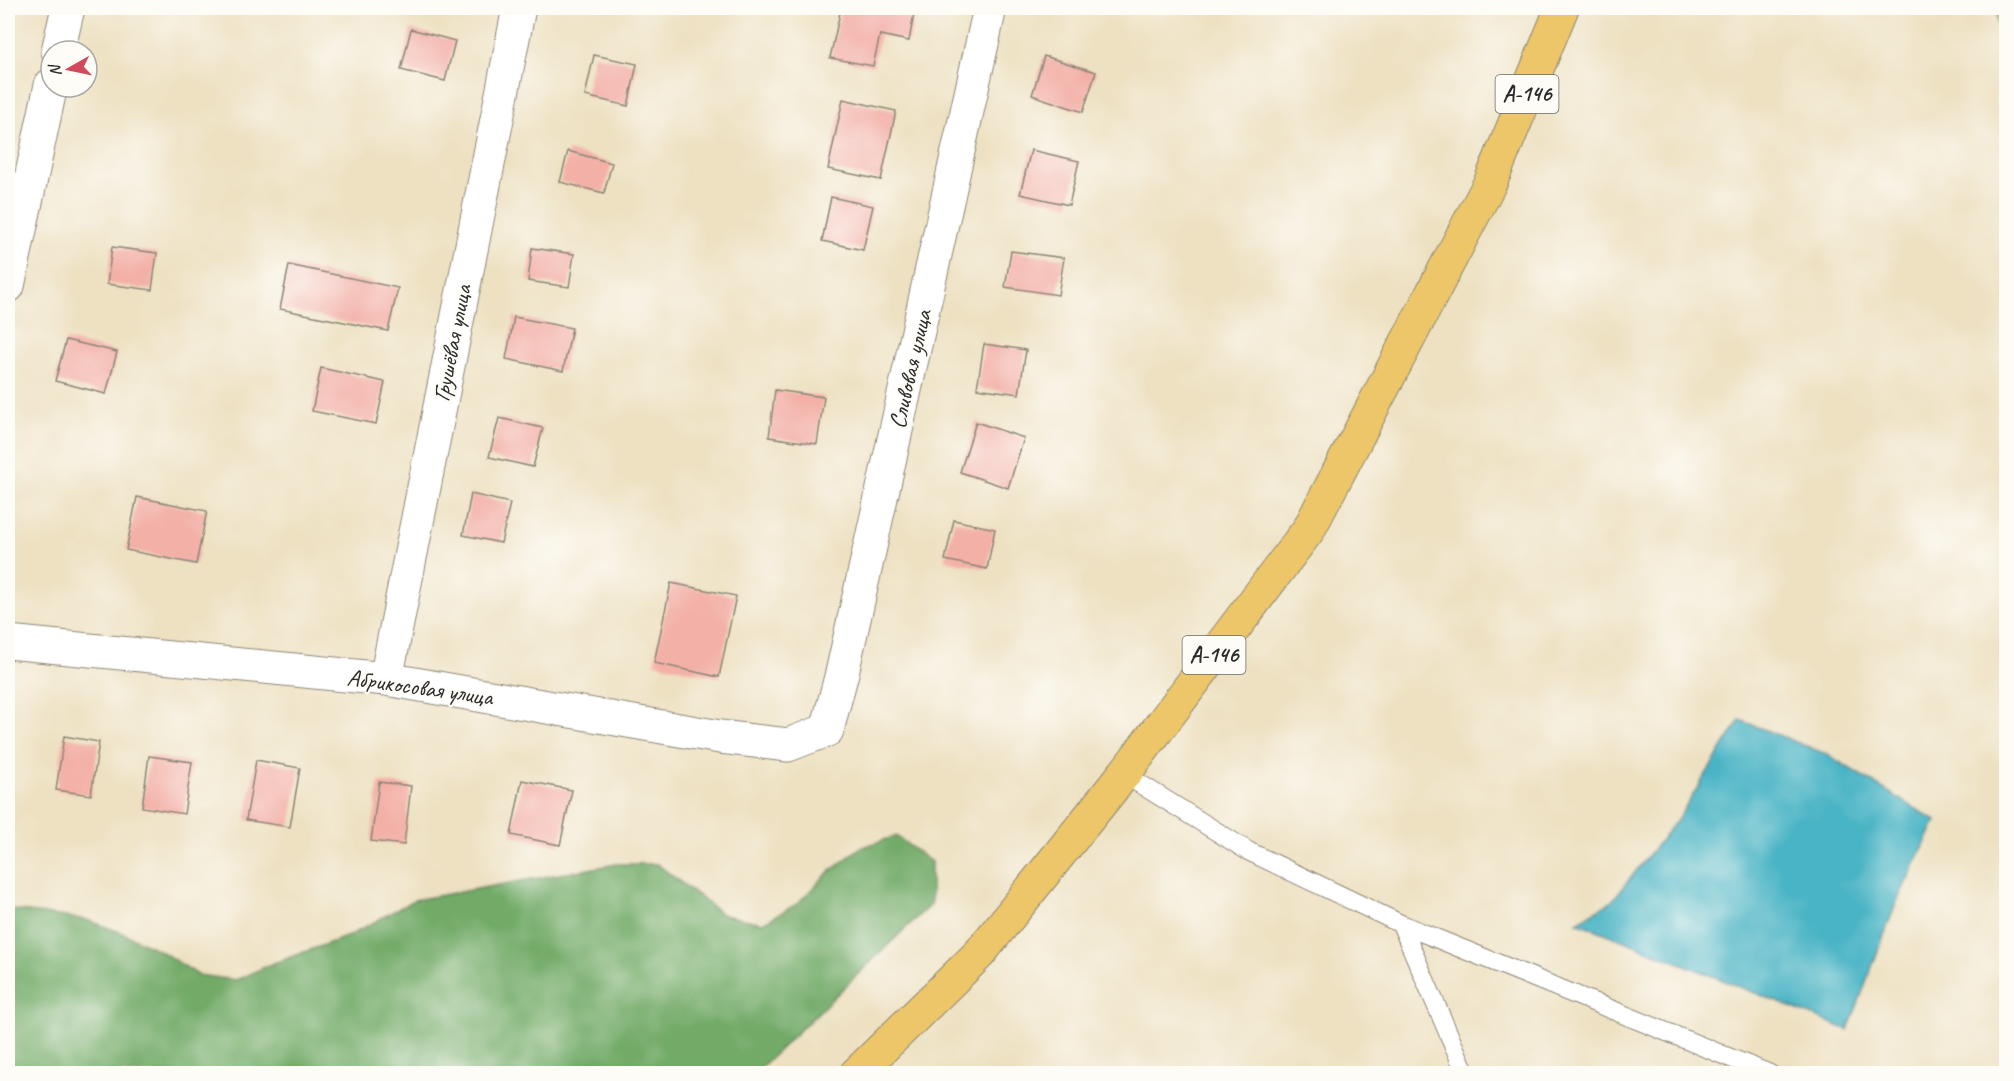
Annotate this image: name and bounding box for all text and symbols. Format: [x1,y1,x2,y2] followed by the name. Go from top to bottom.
[39,39,99,99] north arrow
[44,62,66,78] text: N
[1496,75,1558,113] road number: А-146
[426,281,478,404] street label: Грушёвая улица
[882,305,939,431] street label: Сливовая улица
[1182,636,1246,674] road number: А-146
[345,662,496,712] street label: Абрикосовая улица

